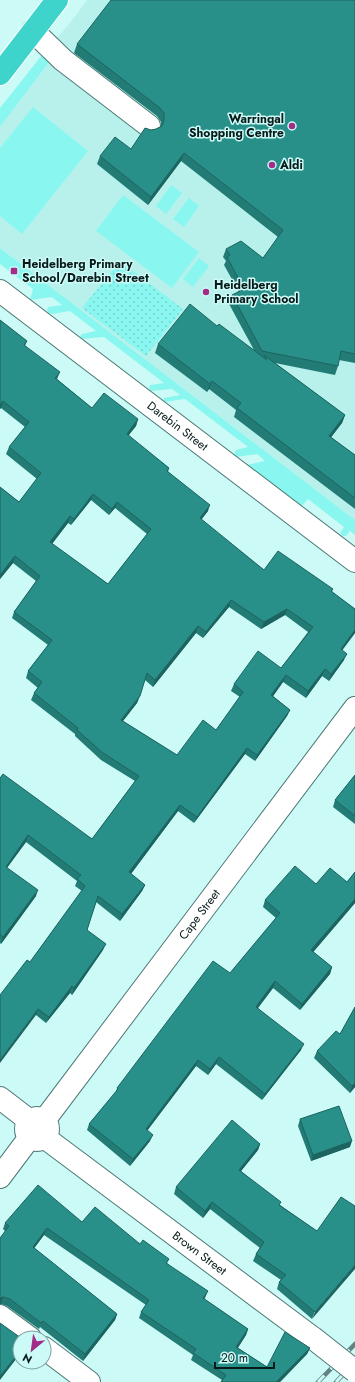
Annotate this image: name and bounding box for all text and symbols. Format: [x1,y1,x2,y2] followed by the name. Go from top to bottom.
[189,110,284,142] place label: Warringal Shopping Centre
[287,121,297,131] marker: Warringal Shopping Centre
[279,156,303,174] place label: Aldi
[267,160,277,170] marker: Aldi
[22,255,149,287] place label: Heidelberg Primary School/Darebin Street
[9,266,19,276] marker: Heidelberg Primary School/Darebin Street
[214,276,299,308] place label: Heidelberg Primary School
[201,287,211,297] marker: Heidelberg Primary School
[143,397,212,455] street label: Darebin Street
[174,885,225,943] street label: Cape Street
[168,1227,230,1279] street label: Brown Street
[12,1330,52,1370] north arrow
[215,1344,274,1370] scale bar
[221,1349,248,1367] text: 20 m
[19,1350,35,1368] text: N

